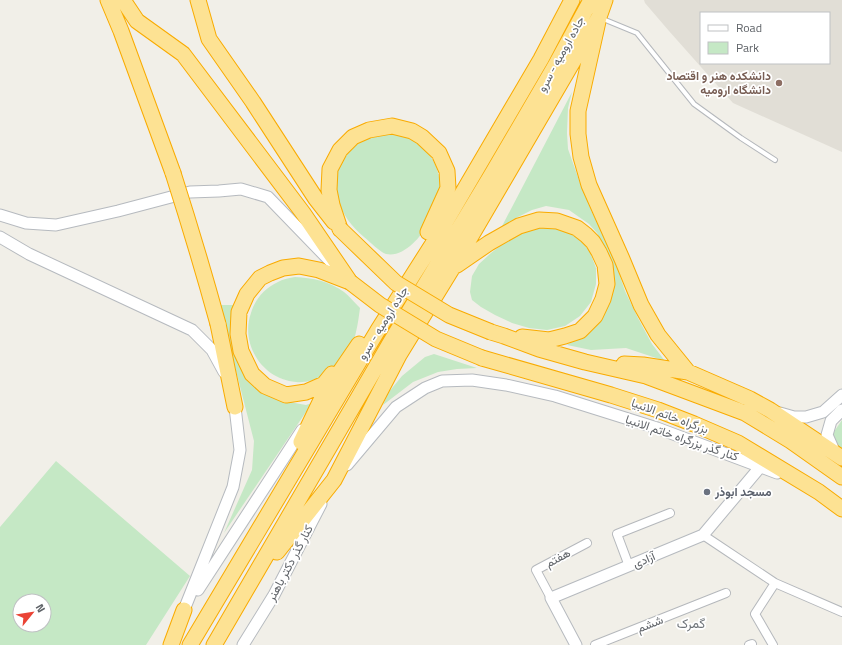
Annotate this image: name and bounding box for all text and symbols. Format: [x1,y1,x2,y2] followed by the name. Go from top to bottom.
[532,12,589,95] street label: جاده ارومیه - سرو
[700,12,830,64] legend
[736,18,762,37] text: Road
[736,38,759,57] text: Park
[666,66,771,99] place label: دانشکده هنر و اقتصاد دانشگاه ارومیه
[774,78,784,88] marker: دانشکده هنر و اقتصاد دانشگاه ارومیه
[352,282,413,363] street label: جاده ارومیه - سرو
[629,393,711,438] street label: بزرگراه خاتم الانبیا
[623,409,741,466] street label: کنار گذر بزرگراه خاتم الانبیا
[714,482,772,501] place label: مسجد ابوذر
[702,487,712,497] marker: مسجد ابوذر
[261,521,318,605] street label: کنار گذر دکتر باهنر
[542,543,574,572] street label: هفتم
[629,546,659,573] street label: آزادی
[12,593,52,633] north arrow
[32,601,49,615] text: N
[634,610,666,637] street label: ششم
[677,613,705,633] district label: گمرک

